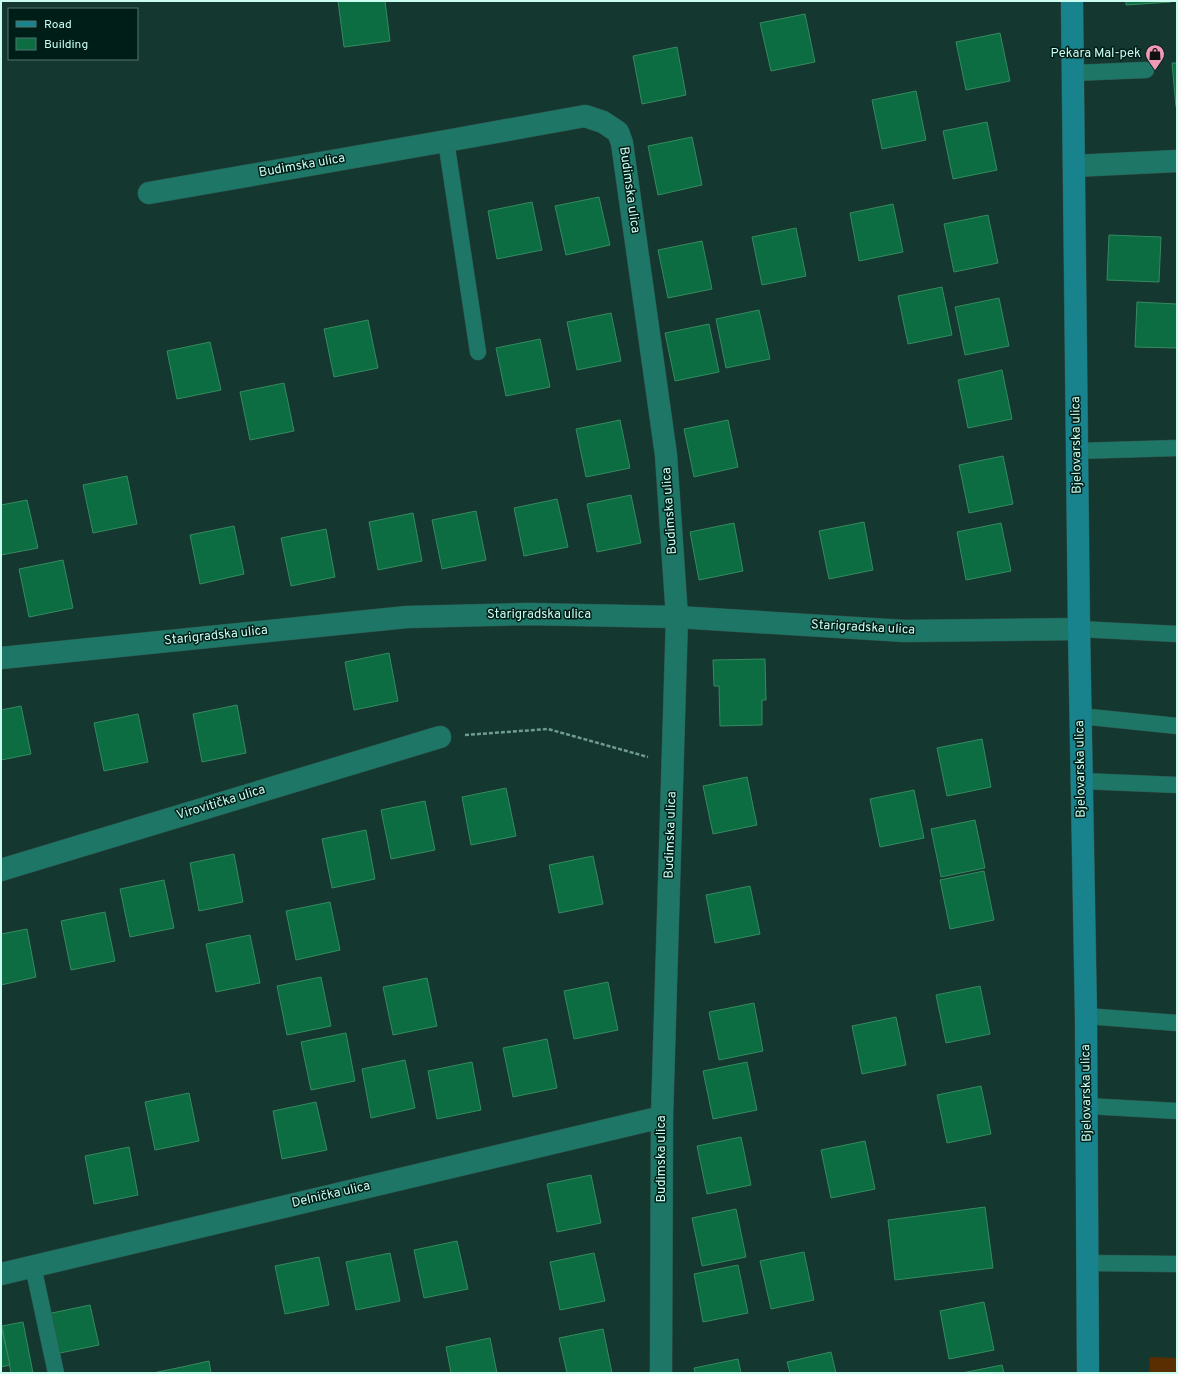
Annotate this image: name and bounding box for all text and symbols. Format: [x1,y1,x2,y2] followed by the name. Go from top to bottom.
[8,8,138,60] legend
[44,17,72,33] text: Road
[44,37,88,53] text: Building
[1144,43,1166,71] shop icon: Pekara Mal-pek
[1051,46,1141,62] place label: Pekara Mal-pek
[615,146,643,234] street label: Budimska ulica
[258,151,346,181] street label: Budimska ulica
[1068,396,1086,494] street label: Bjelovarska ulica
[659,467,681,555] street label: Budimska ulica
[487,607,591,623] street label: Starigradska ulica
[811,617,915,639] street label: Starigradska ulica
[163,623,269,649] street label: Starigradska ulica
[1072,720,1090,818] street label: Bjelovarska ulica
[175,782,267,824] street label: Virovitička ulica
[661,791,681,879] street label: Budimska ulica
[1078,1044,1096,1142] street label: Bjelovarska ulica
[654,1115,670,1203] street label: Budimska ulica
[290,1178,372,1212] street label: Delnička ulica

